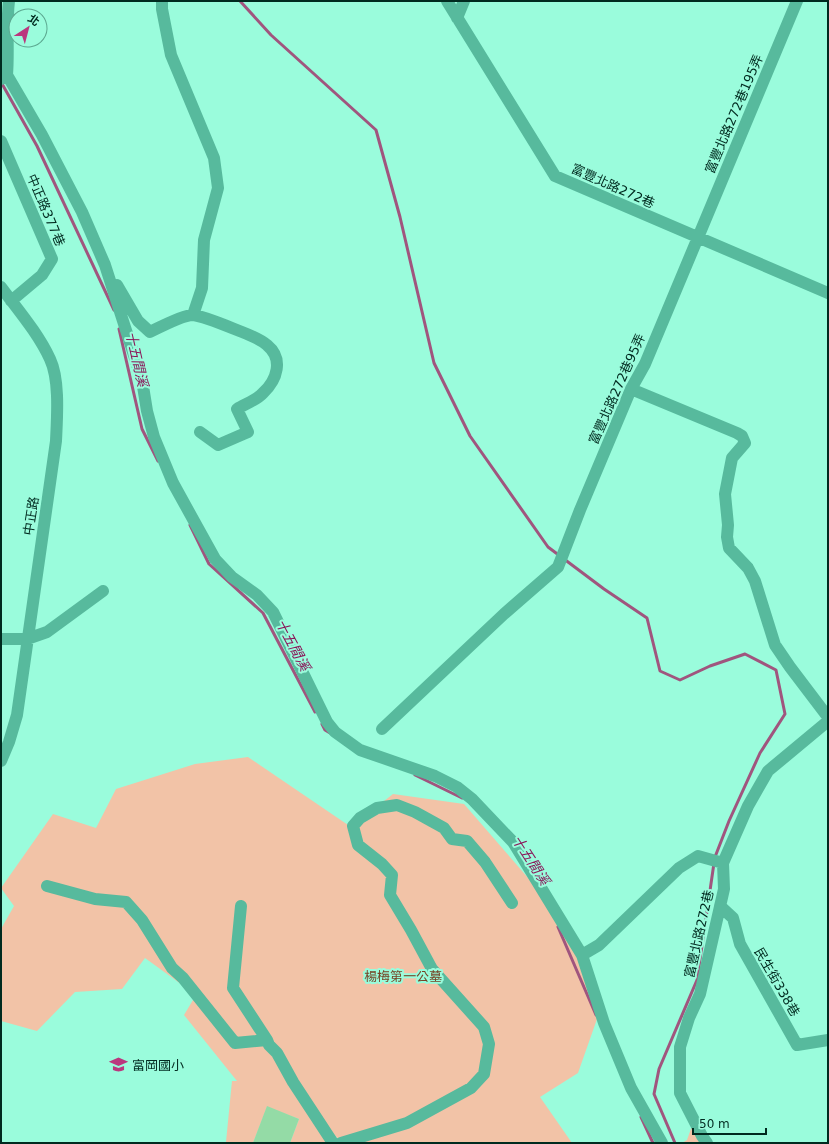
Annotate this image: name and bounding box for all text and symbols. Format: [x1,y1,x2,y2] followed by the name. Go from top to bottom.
[8,8,48,48] north arrow
[25,12,42,29] text: 北
[702,52,766,176] street label: 富豐北路272巷195弄
[569,161,657,211] street label: 富豐北路272巷
[24,172,68,248] street label: 中正路377巷
[123,330,152,390] water label: 十五間溪
[586,331,648,447] street label: 富豐北路272巷95弄
[21,496,41,536] street label: 中正路
[273,617,314,675] water label: 十五間溪
[509,832,554,890] water label: 十五間溪
[682,889,716,979] street label: 富豐北路272巷
[751,945,803,1019] street label: 民生街338巷
[364,969,442,984] park label: 楊梅第一公墓
[109,1055,129,1075] school or university icon: 富岡國小
[132,1058,184,1073] place label: 富岡國小
[693,1110,766,1136] scale bar
[699,1117,730,1131] text: 50 m

